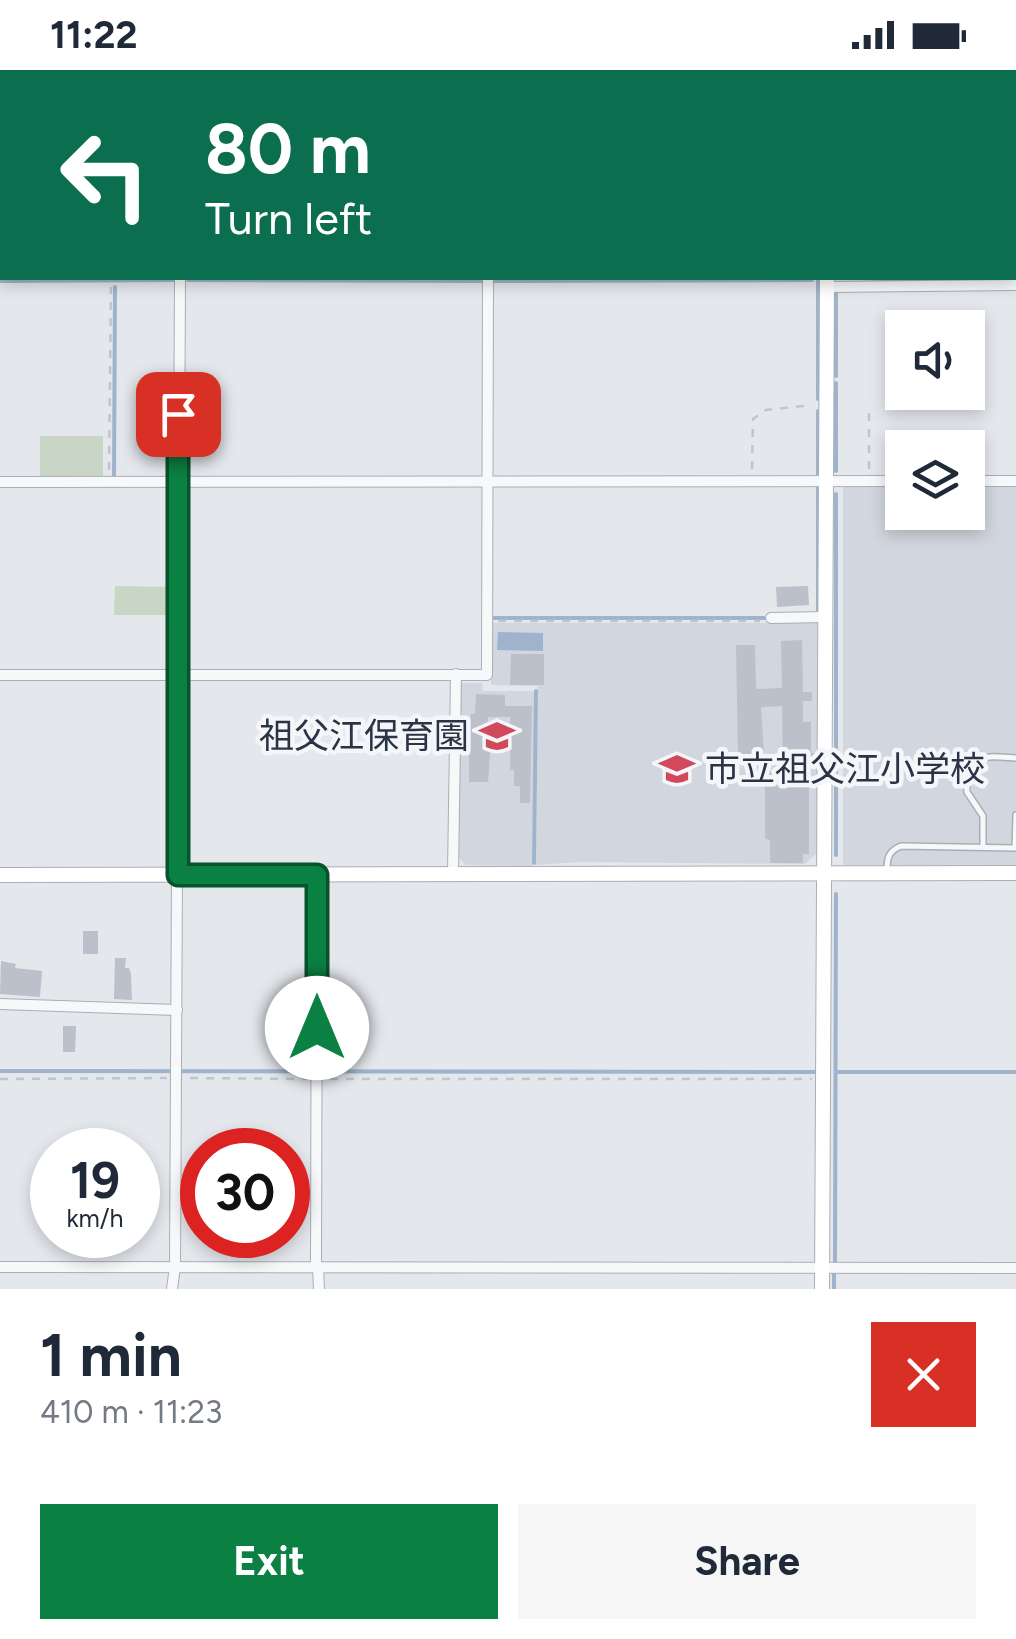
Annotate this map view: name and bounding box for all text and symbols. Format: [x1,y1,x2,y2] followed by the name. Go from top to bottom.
[50,12,138,58] text: 11:22
[205,106,371,191] text: 80 m
[40,110,170,240] icon: left
[205,191,372,245] text: Turn left
[885,310,985,530] map controls
[885,310,985,410] button: sound
[136,372,221,457] pin
[151,387,206,442] icon: arrive
[885,430,985,530] button: layers
[259,715,469,757] place label: 祖父江保育園
[478,717,516,755] school or university icon: 祖父江保育園
[705,748,985,790] place label: 市立祖父江小学校
[658,750,696,788] school or university icon: 市立祖父江小学校
[265,976,369,1080] position arrow
[180,1128,310,1258] speed limit sign: 30
[70,1150,120,1211] text: 19
[66,1203,124,1233] text: km/h
[40,1319,182,1391] text: 1 min
[871,1322,976,1427] button: close
[40,1393,223,1431] text: 410 m · 11:23
[40,1504,498,1619] button: Exit
[518,1504,976,1619] button: Share

